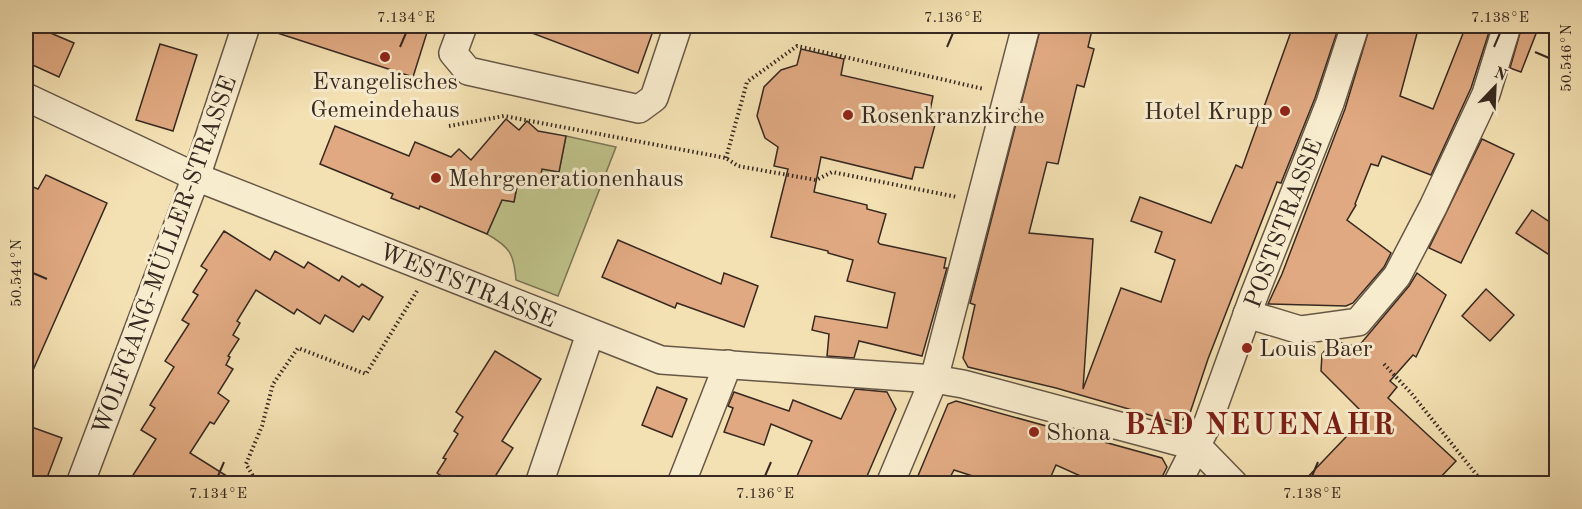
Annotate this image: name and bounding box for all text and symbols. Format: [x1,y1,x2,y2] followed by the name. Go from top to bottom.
[377,11,435,26] text: 7.134°E
[924,11,982,26] text: 7.136°E
[1471,11,1529,26] text: 7.138°E
[1560,24,1575,92] text: 50.546°N
[378,50,392,64] marker: Evangelisches Gemeindehaus
[1465,57,1525,117] north arrow
[1491,65,1510,85] text: N
[310,71,460,123] place label: Evangelisches Gemeindehaus
[86,72,242,438] street label: WOLFGANG-MÜLLER-STRASSE
[1144,101,1273,125] place label: Hotel Krupp
[1278,104,1292,118] marker: Hotel Krupp
[860,105,1045,129] place label: Rosenkranzkirche
[841,108,855,122] marker: Rosenkranzkirche
[1242,136,1328,312] street label: POSTSTRASSE
[448,168,684,192] place label: Mehrgenerationenhaus
[429,171,443,185] marker: Mehrgenerationenhaus
[10,239,25,307] text: 50.544°N
[376,241,559,333] street label: WESTSTRASSE
[1259,338,1373,362] place label: Louis Baer
[1240,341,1254,355] marker: Louis Baer
[1124,411,1396,441] district label: BAD NEUENAHR
[1046,422,1111,446] place label: Shona
[1027,425,1041,439] marker: Shona
[189,487,247,502] text: 7.134°E
[736,487,794,502] text: 7.136°E
[1283,487,1341,502] text: 7.138°E

